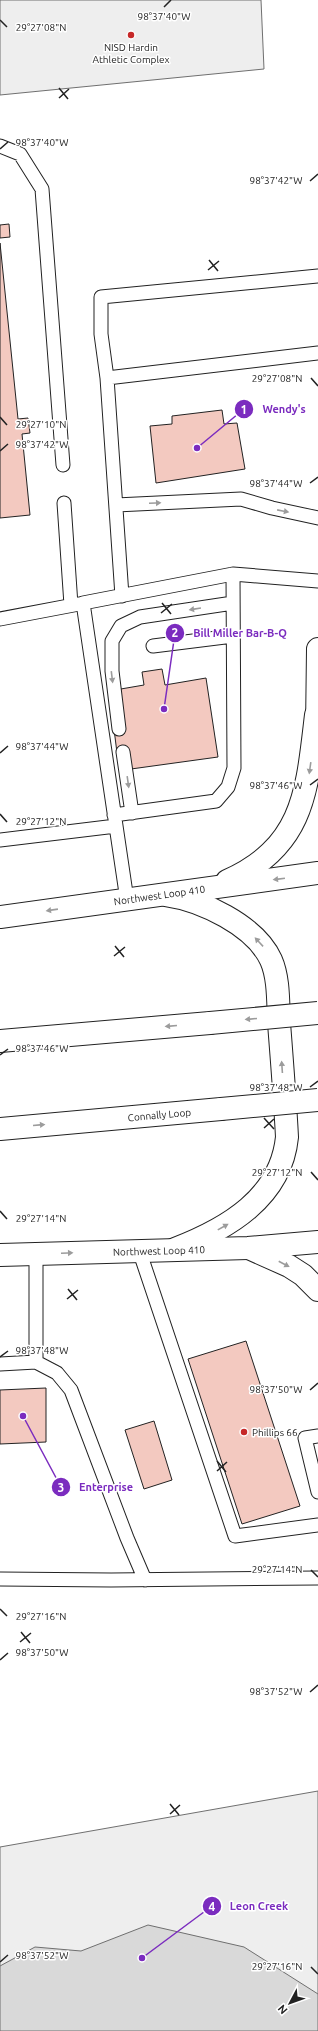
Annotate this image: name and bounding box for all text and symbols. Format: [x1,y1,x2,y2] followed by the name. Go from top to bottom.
[138,11,190,22] text: 98°37'40"W
[16,22,66,33] text: 29°27'08"N
[126,30,136,40] marker: NISD Hardin Athletic Complex
[92,42,170,65] place label: NISD Hardin Athletic Complex
[16,137,68,148] text: 98°37'40"W
[250,175,302,186] text: 98°37'42"W
[252,373,302,384] text: 29°27'08"N
[234,398,313,421] callout: Wendy's
[241,403,247,416] text: 1
[262,403,306,415] text: Wendy's
[16,419,66,430] text: 29°27'10"N
[16,439,68,450] text: 98°37'42"W
[250,478,302,489] text: 98°37'44"W
[149,500,162,506] one-way arrow
[277,508,289,514] one-way arrow
[188,606,201,612] one-way arrow
[165,622,295,645] callout: Bill Miller Bar-B-Q
[172,626,179,639] text: 2
[193,627,287,639] text: Bill Miller Bar-B-Q
[109,671,116,684] one-way arrow
[16,741,68,752] text: 98°37'44"W
[307,762,313,774] one-way arrow
[124,776,131,788] one-way arrow
[250,780,302,791] text: 98°37'46"W
[16,816,66,827] text: 29°27'12"N
[273,875,285,882] one-way arrow
[113,883,206,907] street label: Northwest Loop 410
[45,907,58,913] one-way arrow
[254,937,263,947] one-way arrow
[245,1016,257,1022] one-way arrow
[165,1023,177,1029] one-way arrow
[16,1043,68,1054] text: 98°37'46"W
[279,1061,286,1073] one-way arrow
[250,1082,302,1093] text: 98°37'48"W
[127,1106,192,1123] street label: Connally Loop
[33,1122,45,1129] one-way arrow
[252,1167,302,1178] text: 29°27'12"N
[16,1213,66,1224] text: 29°27'14"N
[217,1223,228,1230] one-way arrow
[113,1244,206,1257] street label: Northwest Loop 410
[61,1250,74,1256] one-way arrow
[278,1261,290,1267] one-way arrow
[16,1345,68,1356] text: 98°37'48"W
[250,1384,302,1395] text: 98°37'50"W
[239,1427,249,1437] marker: Phillips 66
[252,1427,298,1438] place label: Phillips 66
[51,1476,141,1499] callout: Enterprise
[58,1481,64,1494] text: 3
[79,1481,133,1493] text: Enterprise
[252,1564,302,1575] text: 29°27'14"N
[16,1611,66,1622] text: 29°27'16"N
[16,1647,68,1658] text: 98°37'50"W
[250,1686,302,1697] text: 98°37'52"W
[202,1895,296,1918] callout: Leon Creek
[209,1900,216,1913] text: 4
[230,1900,289,1912] text: Leon Creek
[16,1950,68,1961] text: 98°37'52"W
[252,1961,302,1972] text: 29°27'16"N
[270,1983,310,2023] north arrow
[275,2003,290,2017] text: N

